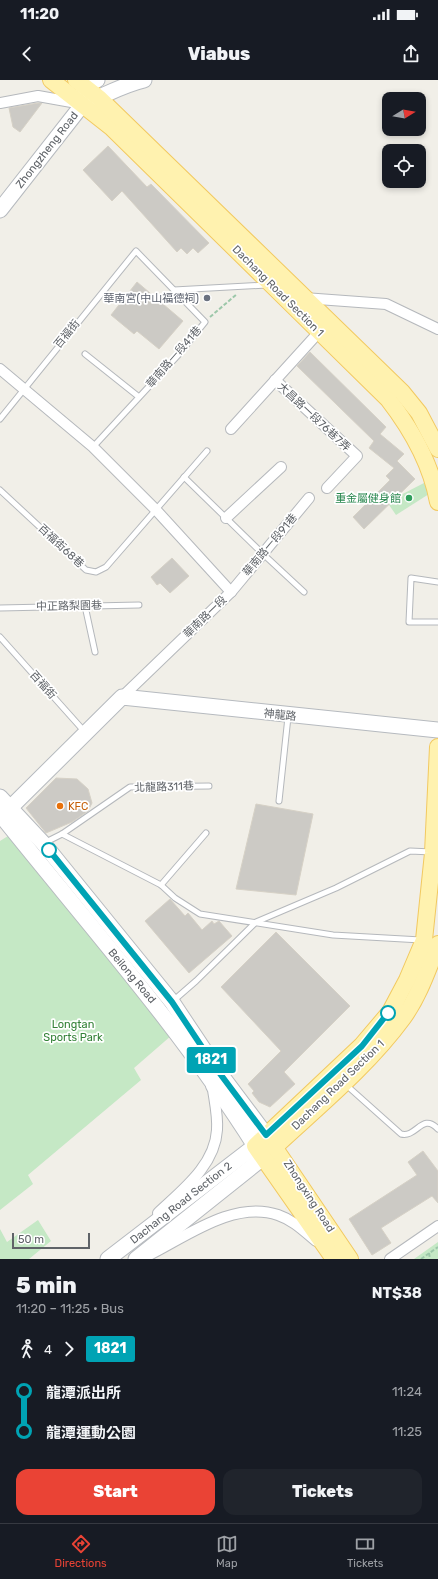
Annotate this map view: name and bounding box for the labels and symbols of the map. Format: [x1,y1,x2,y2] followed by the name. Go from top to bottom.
[382,92,426,136] north arrow
[13,109,81,191] street label: Zhongzheng Road
[230,243,326,339] street label: Dachang Road Section 1
[104,292,199,305] place label: 華南宮(中山福德祠)
[202,293,212,303] marker: 華南宮(中山福德祠)
[52,317,82,351] street label: 百福街
[144,324,204,390] street label: 華南路一段41巷
[275,380,353,454] street label: 大昌路一段76巷7弄
[335,492,401,505] place label: 重金屬健身館
[404,493,414,503] marker: 重金屬健身館
[240,511,300,579] street label: 華南路一段91巷
[35,522,87,570] street label: 百福街68巷
[181,593,229,641] street label: 華南路一段
[36,599,102,613] street label: 中正路梨園巷
[27,668,59,702] street label: 百福街
[263,707,297,723] street label: 神龍路
[134,779,194,795] street label: 北龍路311巷
[68,800,88,813] place label: KFC
[55,801,65,811] marker: KFC
[41,842,57,858] unlabelled marker
[105,946,159,1006] street label: Beilong Road
[380,1005,396,1021] unlabelled marker
[43,1018,103,1044] park label: Longtan Sports Park
[289,1037,387,1133] street label: Dachang Road Section 1
[183,1047,239,1073] line badge: 1821
[281,1157,337,1235] street label: Zhongxing Road
[128,1159,234,1247] street label: Dachang Road Section 2
[12,1231,90,1250] scale bar

